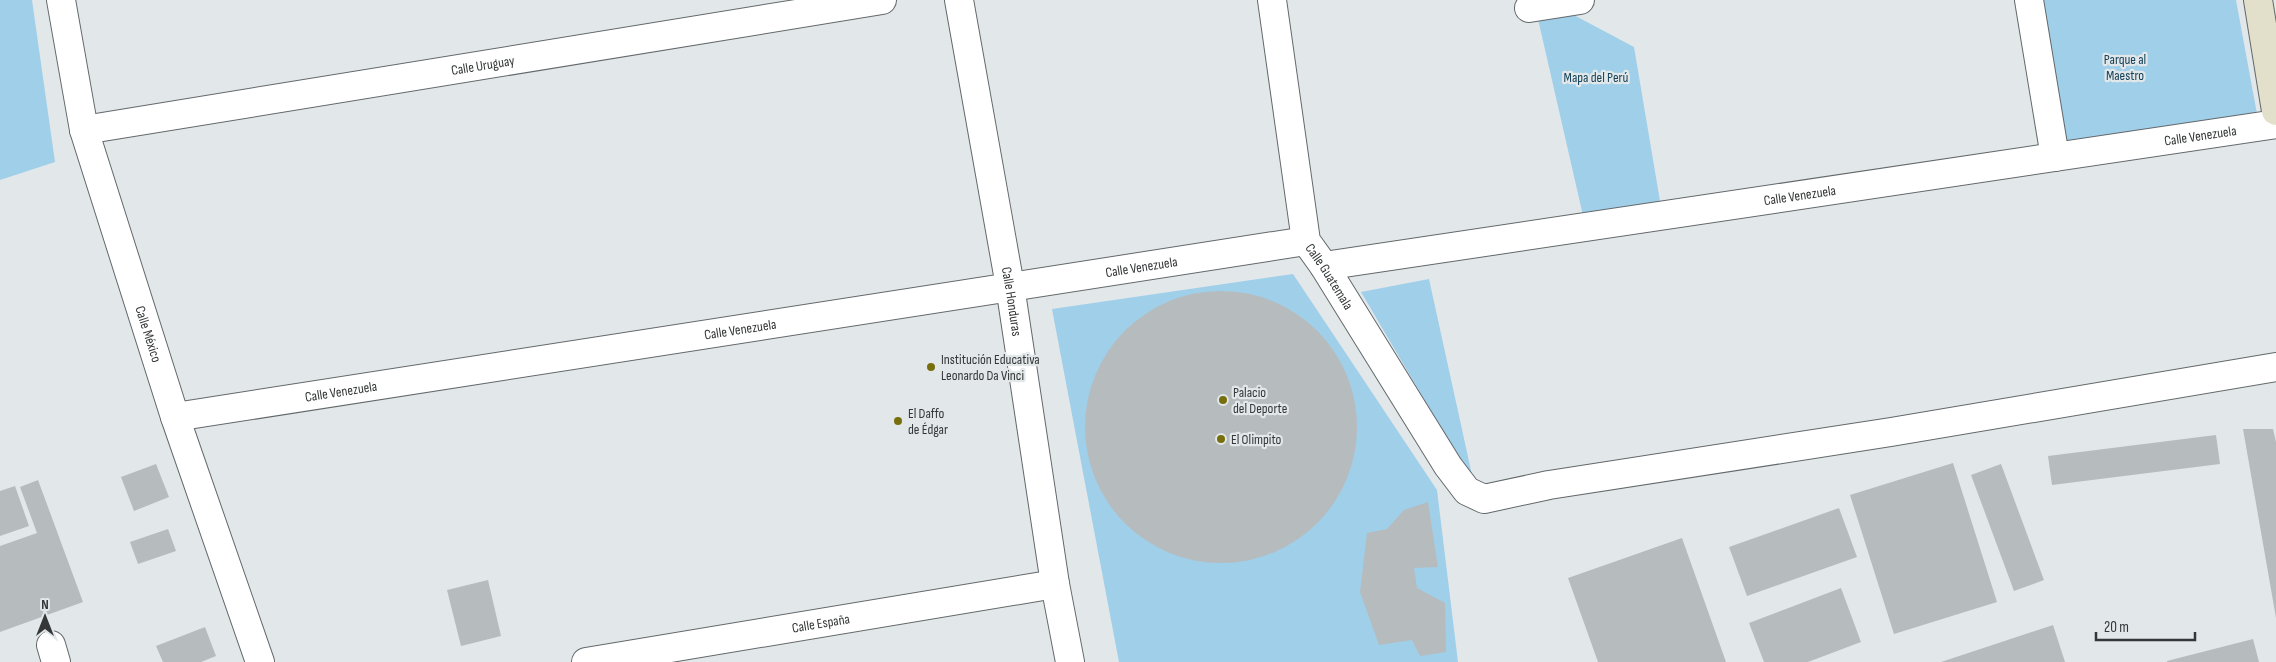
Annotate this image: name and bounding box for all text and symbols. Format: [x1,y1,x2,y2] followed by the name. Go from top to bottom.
[2104,51,2146,84] park label: Parque al Maestro
[450,52,516,79] street label: Calle Uruguay
[1564,69,1629,86] park label: Mapa del Perú
[2163,122,2238,150] street label: Calle Venezuela
[1763,182,1837,209] street label: Calle Venezuela
[1302,240,1357,313] street label: Calle Guatemala
[1104,253,1179,281] street label: Calle Venezuela
[998,265,1025,337] street label: Calle Honduras
[131,304,165,365] street label: Calle México
[703,316,778,344] street label: Calle Venezuela
[941,351,1040,384] place label: Institución Educativa Leonardo Da Vinci
[925,361,937,373] marker: Institución Educativa Leonardo Da Vinci
[304,378,378,406] street label: Calle Venezuela
[1233,384,1287,417] place label: Palacio del Deporte
[1217,394,1229,406] marker: Palacio del Deporte
[908,405,948,438] place label: El Daffo de Édgar
[892,415,904,427] marker: El Daffo de Édgar
[1231,431,1282,448] place label: El Olimpito
[1215,433,1227,445] marker: El Olimpito
[20,592,70,642] north arrow
[41,596,49,613] text: N
[791,610,851,637] street label: Calle España
[2096,610,2195,642] scale bar
[2104,618,2129,637] text: 20 m

